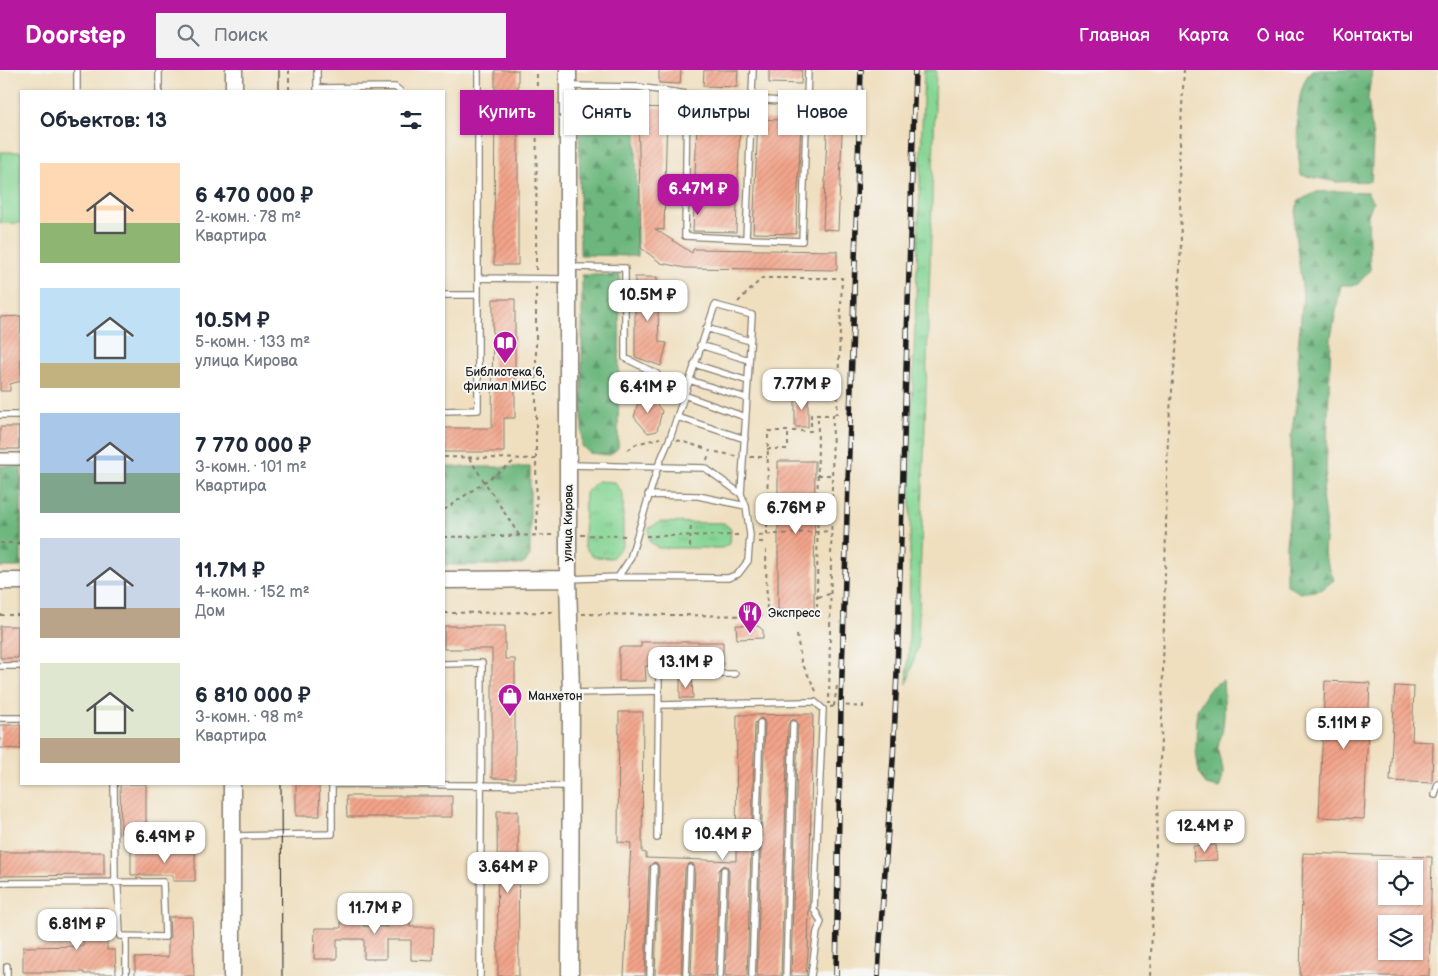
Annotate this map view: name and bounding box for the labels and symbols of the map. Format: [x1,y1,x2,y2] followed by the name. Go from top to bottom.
[652,174,744,216] pin: 6.47M ₽
[602,280,694,322] pin: 10.5M ₽
[492,330,518,364] library icon: Библиотека 6, филиал МИБС
[464,365,546,394] place label: Библиотека 6, филиал МИБС
[756,368,848,411] pin: 7.77M ₽
[602,372,694,414] pin: 6.41M ₽
[560,484,577,562] street label: улица Кирова
[750,492,842,535] pin: 6.76M ₽
[737,600,763,634] restaurant icon: Экспресс
[768,606,821,621] place label: Экспресс
[640,646,732,689] pin: 13.1M ₽
[497,683,523,717] shop icon: Манхетон
[528,689,582,704] place label: Манхетон
[1298,708,1390,750] pin: 5.11M ₽
[1159,810,1251,853] pin: 12.4M ₽
[677,818,769,861] pin: 10.4M ₽
[119,822,211,864] pin: 6.49M ₽
[462,852,554,894] pin: 3.64M ₽
[329,892,421,935] pin: 11.7M ₽
[31,908,123,951] pin: 6.81M ₽

